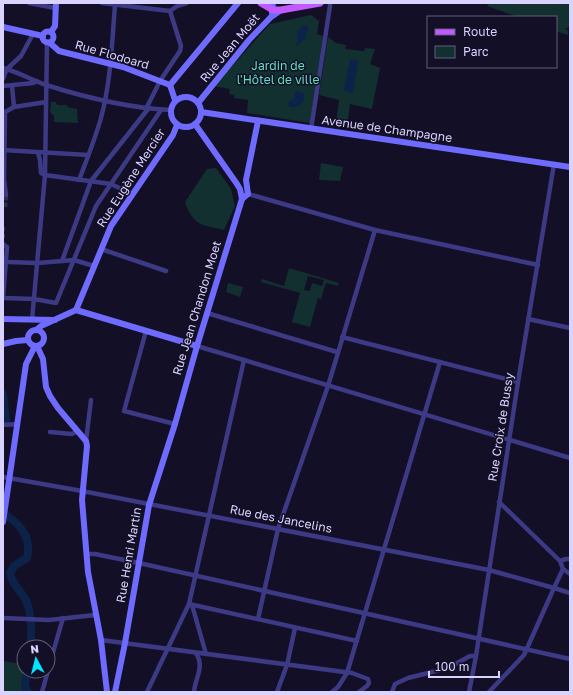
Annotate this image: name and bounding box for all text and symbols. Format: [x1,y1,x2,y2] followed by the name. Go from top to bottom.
[196,10,263,85] street label: Rue Jean Moët
[427,16,557,68] legend
[463,24,497,39] text: Route
[73,37,151,72] street label: Rue Flodoard
[463,44,489,59] text: Parc
[237,58,319,87] park label: Jardin de l'Hôtel de ville
[321,112,453,145] street label: Avenue de Champagne
[93,125,168,230] street label: Rue Eugène Mercier
[169,239,224,377] street label: Rue Jean Chandon Moet
[484,371,517,482] street label: Rue Croix de Bussy
[229,501,334,536] street label: Rue des Jancelins
[113,506,144,604] street label: Rue Henri Martin
[16,639,56,679] north arrow
[30,642,40,656] text: N
[429,653,499,679] scale bar
[435,659,469,674] text: 100 m

